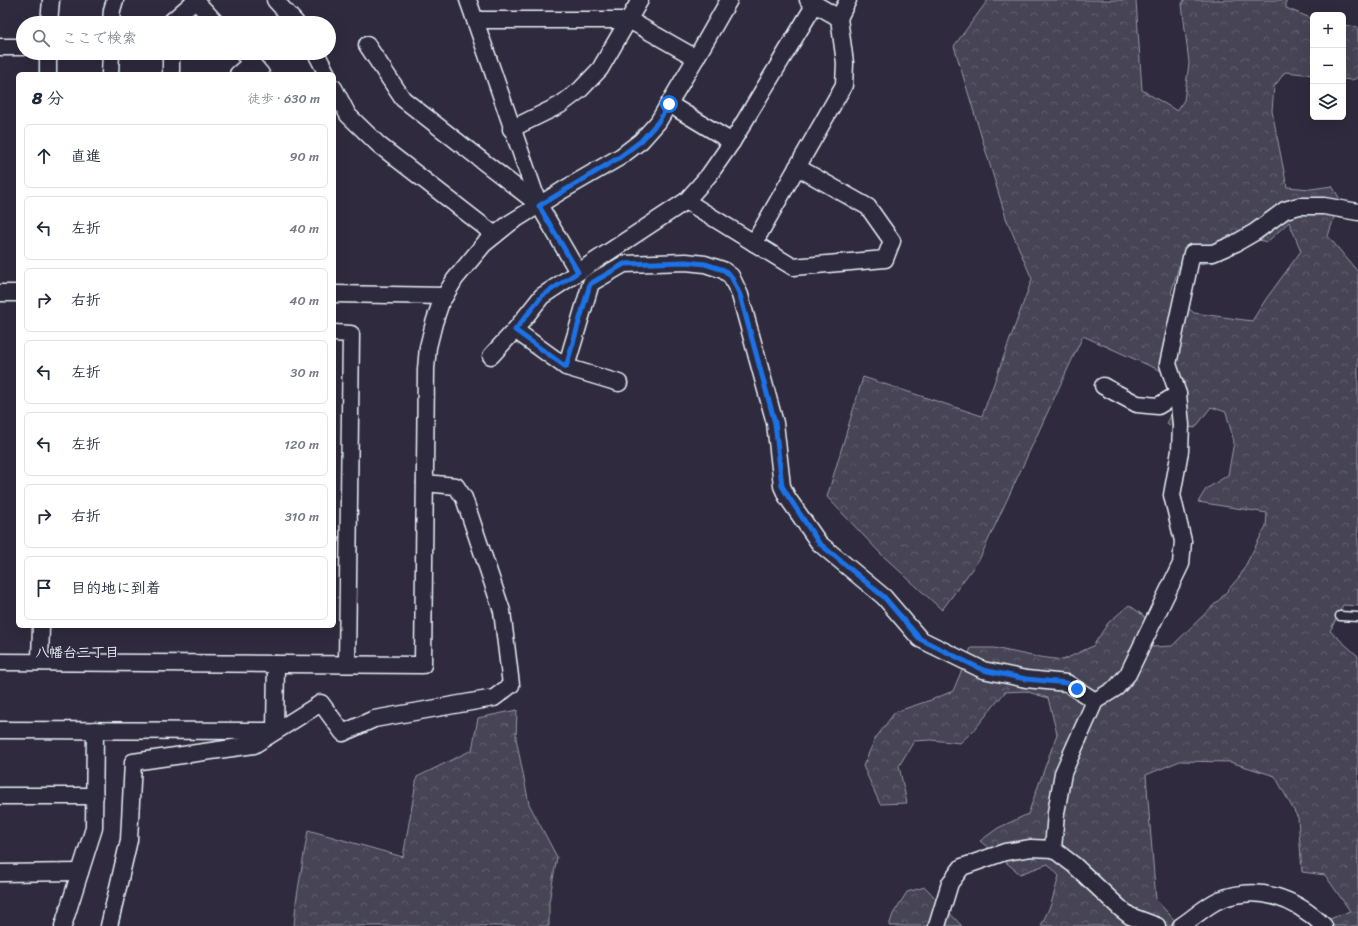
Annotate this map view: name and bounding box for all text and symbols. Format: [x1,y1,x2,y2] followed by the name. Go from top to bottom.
[1310,12,1346,120] map controls
[1310,12,1346,48] button: +
[16,16,336,60] search box
[62,25,137,51] text: ここで検索
[30,27,52,49] icon: search
[1310,48,1346,84] button: −
[32,83,64,113] text: 8 分
[1310,84,1346,120] button: layers
[248,87,320,110] text: 徒歩 · 630 m
[660,95,678,113] route start
[71,143,101,169] text: 直進
[33,145,55,167] icon: ahead
[289,145,319,168] text: 90 m
[71,215,101,241] text: 左折
[33,217,55,239] icon: left
[289,217,319,240] text: 40 m
[71,287,101,313] text: 右折
[33,289,55,311] icon: right
[289,289,319,312] text: 40 m
[71,359,101,385] text: 左折
[33,361,55,383] icon: left
[290,361,319,384] text: 30 m
[71,431,101,457] text: 左折
[33,433,55,455] icon: left
[284,433,319,456] text: 120 m
[71,503,101,529] text: 右折
[33,505,55,527] icon: right
[285,505,319,528] text: 310 m
[71,575,161,601] text: 目的地に到着
[33,577,55,599] icon: arrive
[35,640,119,665] district label: 八幡台三丁目
[1068,680,1086,698] route end

